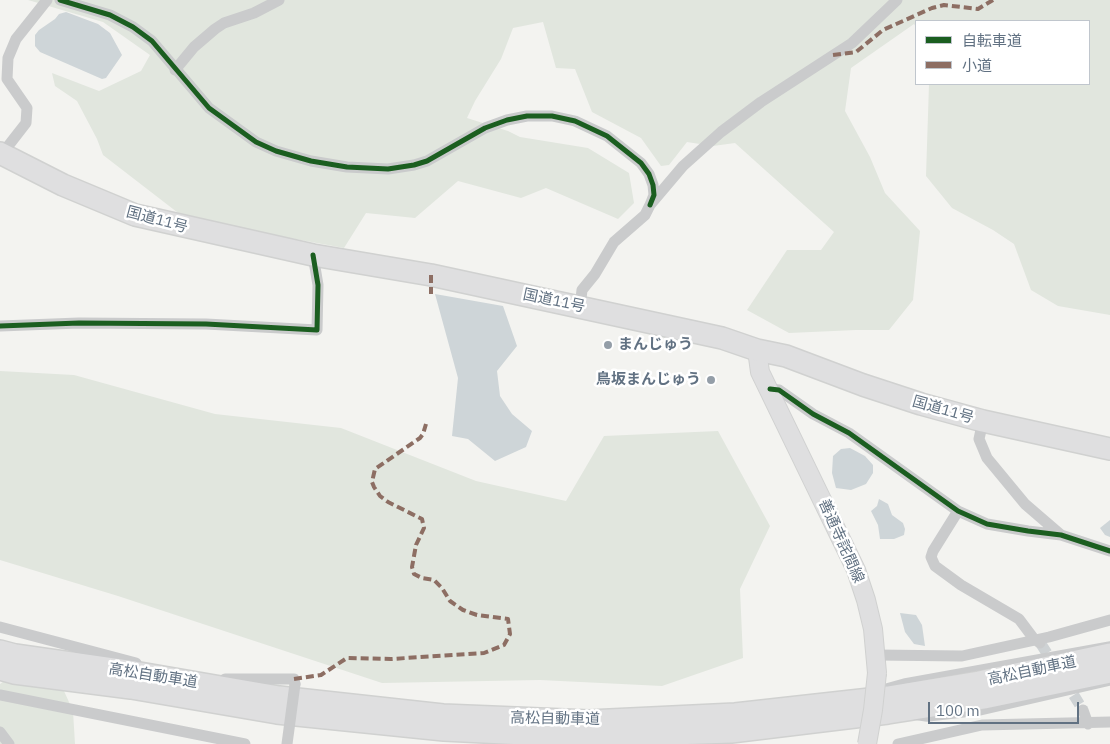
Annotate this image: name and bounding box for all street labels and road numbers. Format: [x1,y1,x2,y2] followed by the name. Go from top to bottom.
[124,203,190,237] street label: 国道11号
[521,286,587,316] street label: 国道11号
[910,393,976,427] street label: 国道11号
[814,496,868,586] street label: 善通寺詫間線
[986,653,1078,689] street label: 高松自動車道
[107,660,199,692] street label: 高松自動車道
[510,709,600,729] street label: 高松自動車道

